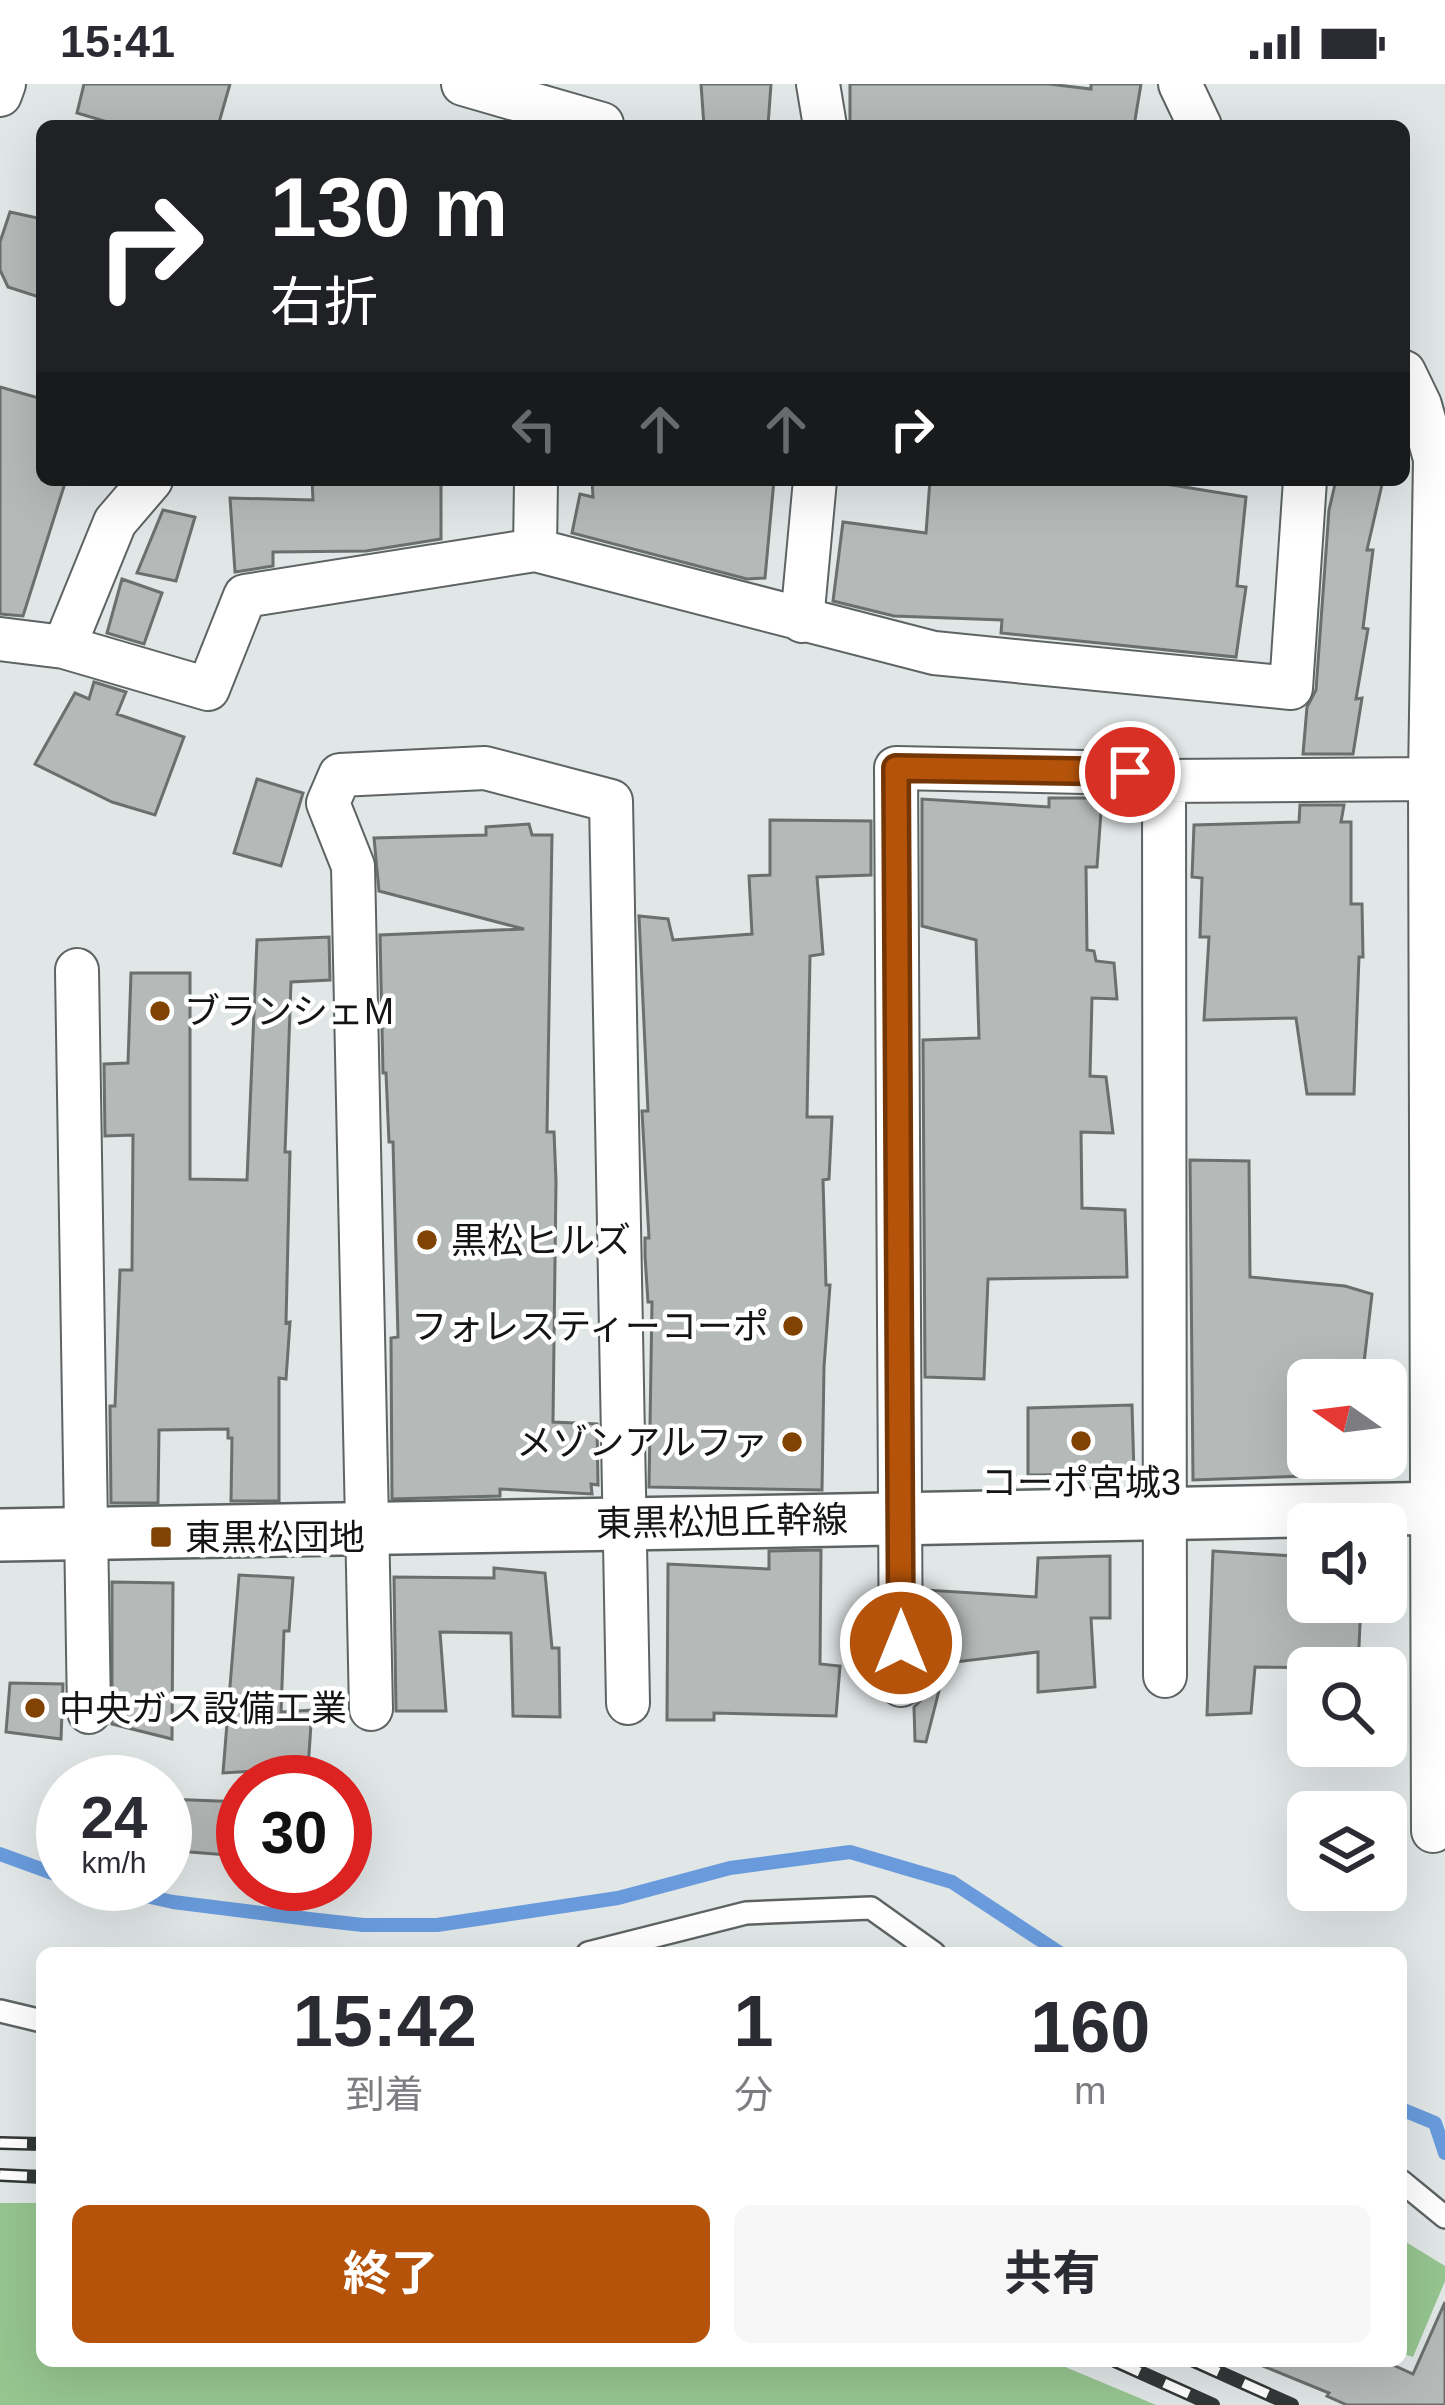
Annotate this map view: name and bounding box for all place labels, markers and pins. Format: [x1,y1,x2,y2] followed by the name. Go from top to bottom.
[1079,721,1181,823] pin
[184,991,394,1032] place label: ブランシェM
[147,998,173,1024] marker: ブランシェM
[451,1220,631,1261] place label: 黒松ヒルズ
[414,1227,440,1253] marker: 黒松ヒルズ
[411,1306,769,1347] place label: フォレスティーコーポ
[780,1313,806,1339] marker: フォレスティーコーポ
[516,1422,768,1463] place label: メゾンアルファ
[1068,1428,1094,1454] marker: コーポ宮城3
[779,1429,805,1455] marker: メゾンアルファ
[981,1462,1181,1503] place label: コーポ宮城3
[185,1517,365,1558] place label: 東黒松団地
[148,1524,174,1550] marker: 東黒松団地
[59,1688,347,1729] place label: 中央ガス設備工業
[22,1695,48,1721] marker: 中央ガス設備工業

